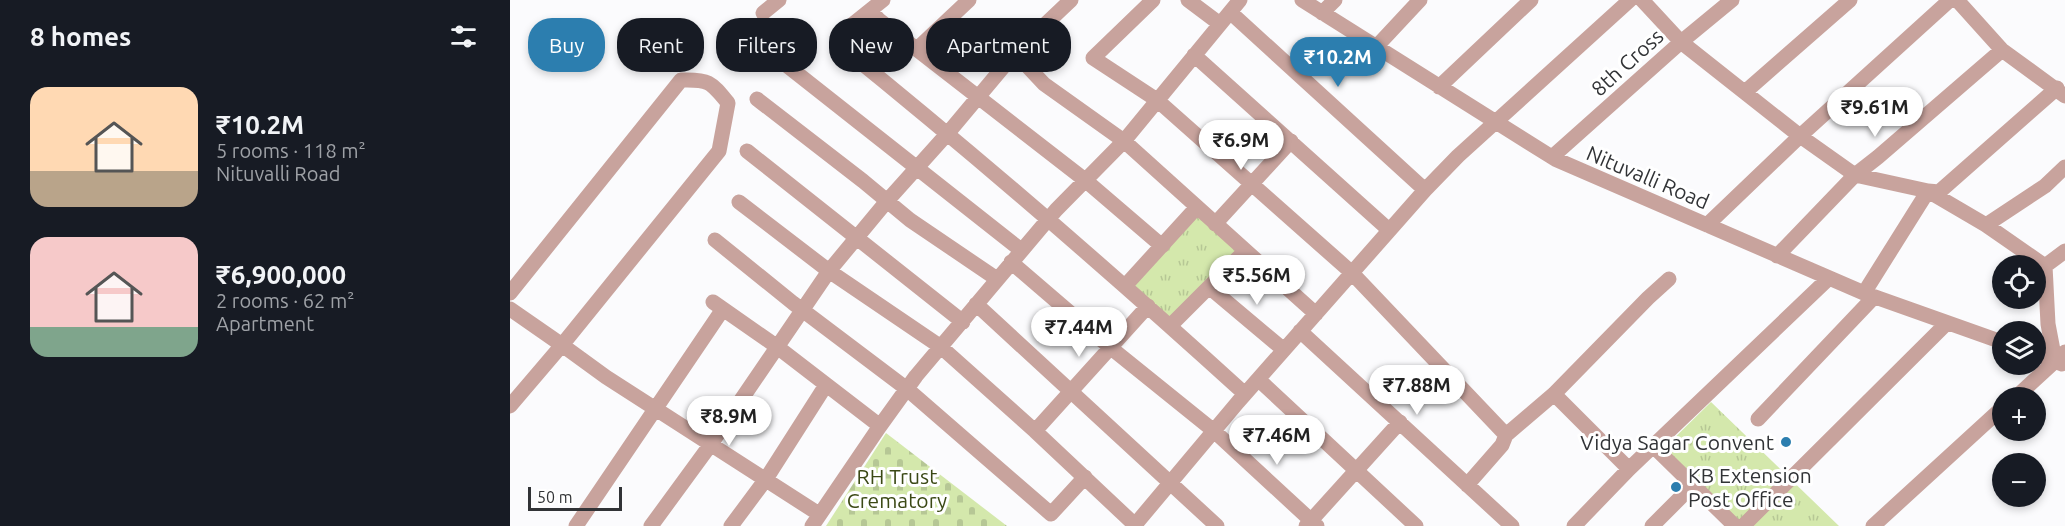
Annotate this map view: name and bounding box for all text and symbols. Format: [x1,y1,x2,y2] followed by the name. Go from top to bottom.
[528,18,605,72] chip: Buy
[617,18,704,72] chip: Rent
[716,18,817,72] chip: Filters
[829,18,914,72] chip: New
[926,18,1071,72] chip: Apartment
[447,20,480,53] icon: filters
[30,22,131,51] text: 8 homes
[1586,24,1668,100] street label: 8th Cross
[1289,37,1387,88] pin: ₹10.2M
[1304,45,1372,68] text: ₹10.2M
[1826,87,1924,138] pin: ₹9.61M
[1841,95,1909,118] text: ₹9.61M
[216,110,304,139] text: ₹10.2M
[78,111,150,183] icon: home
[1199,120,1283,171] pin: ₹6.9M
[1213,128,1269,151] text: ₹6.9M
[216,139,366,162] text: 5 rooms · 118 m²
[1583,140,1713,214] street label: Nituvalli Road
[216,162,340,185] text: Nituvalli Road
[1208,255,1306,306] pin: ₹5.56M
[1992,255,2046,507] map controls
[1992,255,2046,309] button: locate
[216,260,346,289] text: ₹6,900,000
[78,261,150,333] icon: home
[1223,263,1291,286] text: ₹5.56M
[216,289,354,312] text: 2 rooms · 62 m²
[1030,307,1128,358] pin: ₹7.44M
[216,312,314,335] text: Apartment
[1045,315,1113,338] text: ₹7.44M
[1992,321,2046,375] button: layers
[1368,365,1466,416] pin: ₹7.88M
[1383,373,1451,396] text: ₹7.88M
[1992,387,2046,441] button: +
[687,396,771,447] pin: ₹8.9M
[701,404,757,427] text: ₹8.9M
[1228,415,1326,466] pin: ₹7.46M
[1243,423,1311,446] text: ₹7.46M
[1580,430,1774,454] place label: Vidya Sagar Convent
[1779,435,1793,449] marker: Vidya Sagar Convent
[1992,453,2046,507] button: −
[1688,463,1812,511] place label: KB Extension Post Office
[847,464,947,512] park label: RH Trust Crematory
[1669,480,1683,494] marker: KB Extension Post Office
[528,484,622,512] scale bar
[537,488,573,506] text: 50 m

